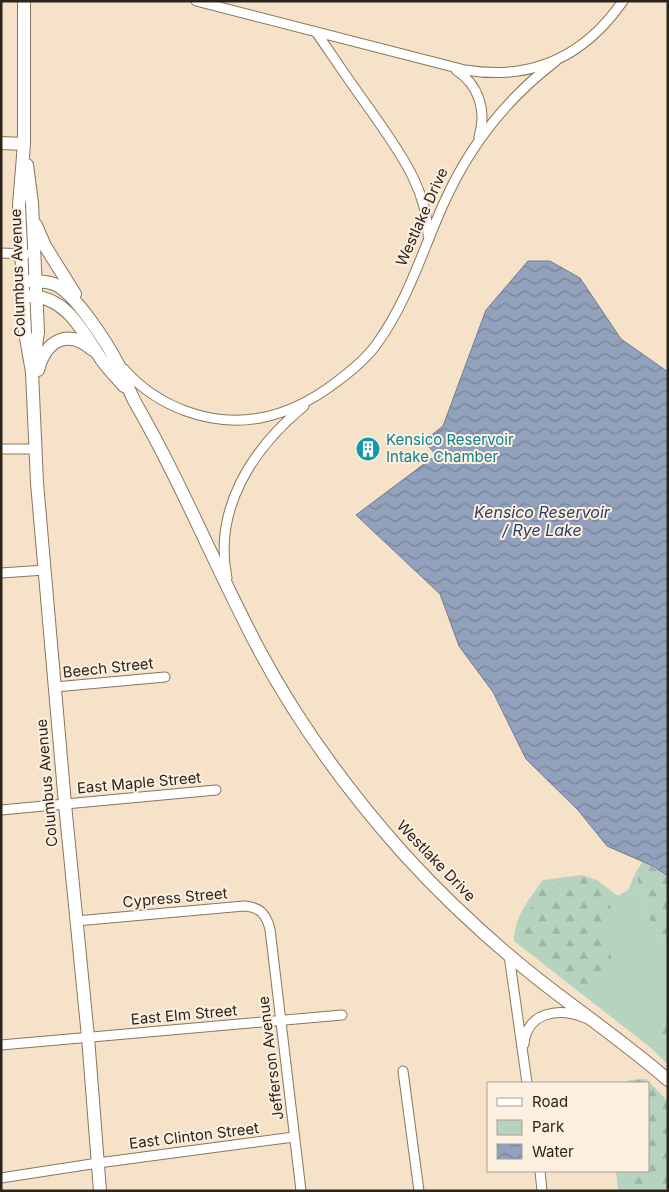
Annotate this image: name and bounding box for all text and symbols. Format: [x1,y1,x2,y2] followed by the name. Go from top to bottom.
[391,165,452,269] street label: Westlake Drive
[6,208,29,338] street label: Columbus Avenue
[386,430,514,466] place label: Kensico Reservoir Intake Chamber
[355,436,381,462] building icon: Kensico Reservoir Intake Chamber
[474,502,611,540] water label: Kensico Reservoir / Rye Lake
[62,653,154,682] street label: Beech Street
[31,718,62,848] street label: Columbus Avenue
[76,768,202,797] street label: East Maple Street
[393,816,480,905] street label: Westlake Drive
[122,883,228,912] street label: Cypress Street
[253,995,288,1121] street label: Jefferson Avenue
[130,1000,238,1029] street label: East Elm Street
[487,1082,649,1172] legend
[532,1092,568,1111] text: Road
[532,1117,565,1136] text: Park
[128,1118,260,1153] street label: East Clinton Street
[532,1142,574,1161] text: Water

